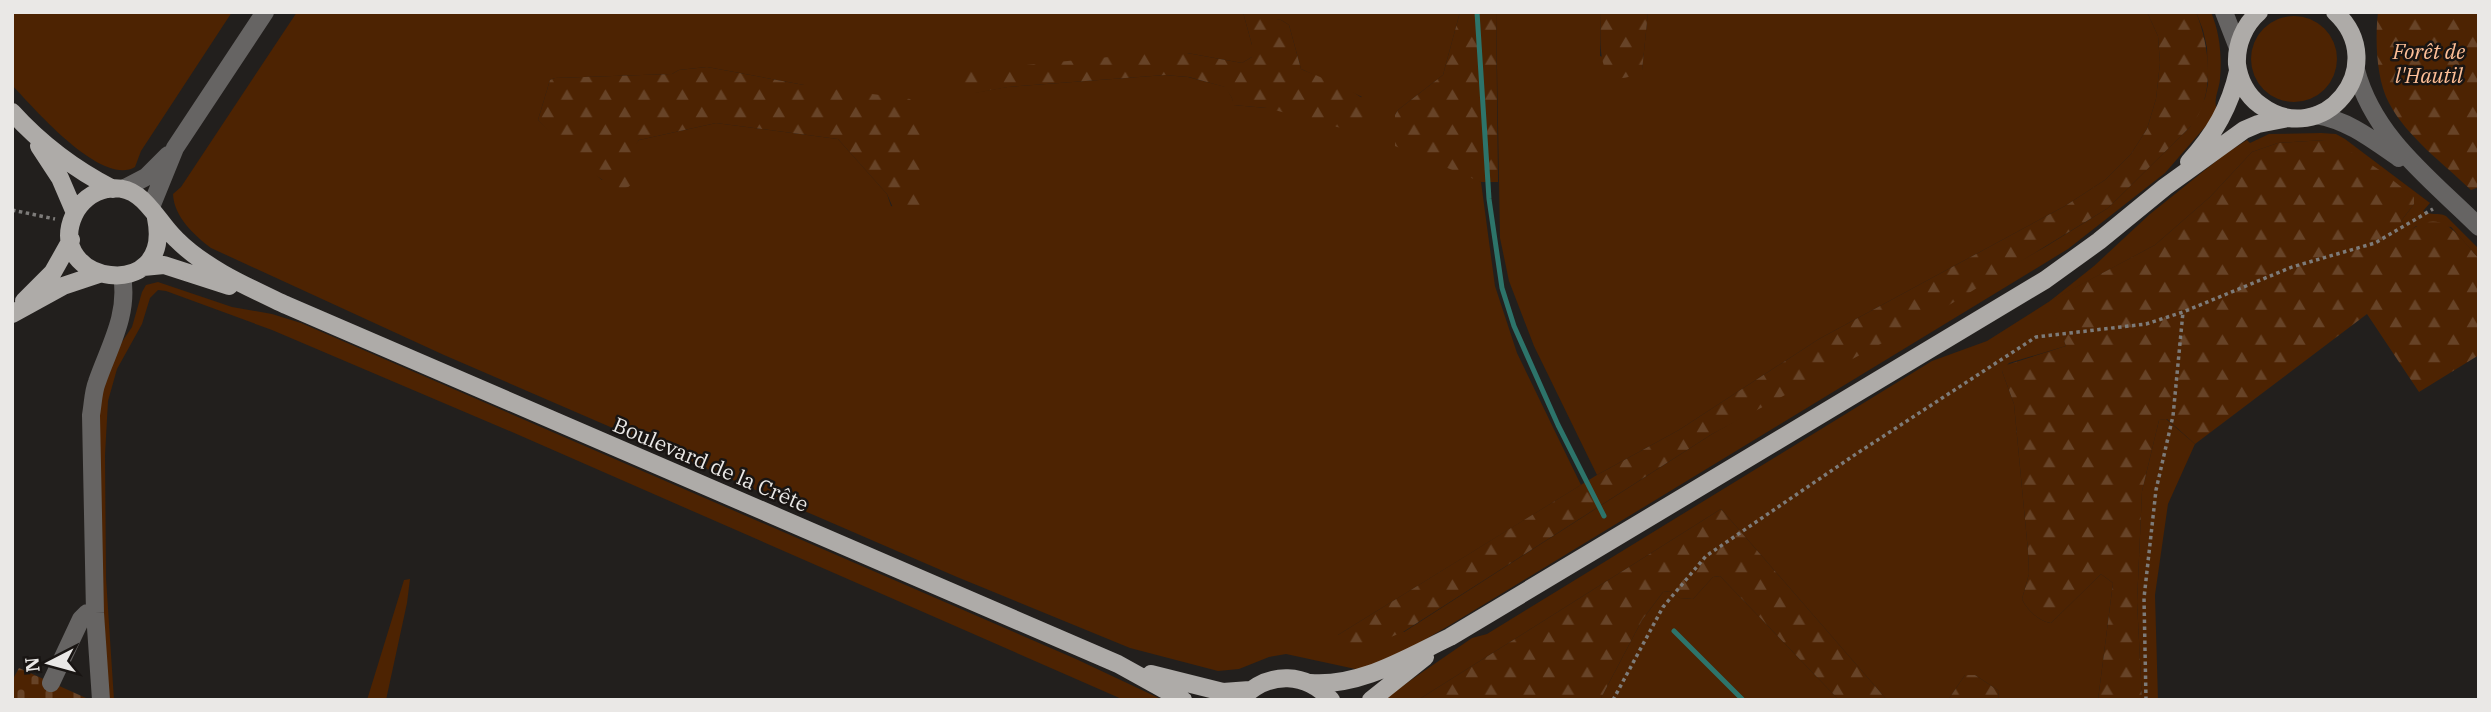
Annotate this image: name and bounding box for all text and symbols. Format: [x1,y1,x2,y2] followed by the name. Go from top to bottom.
[2392,37,2466,89] park label: Forêt de l'Hautil
[609,410,813,518] street label: Boulevard de la Crête
[14,628,84,698] north arrow
[19,656,45,674] text: N

